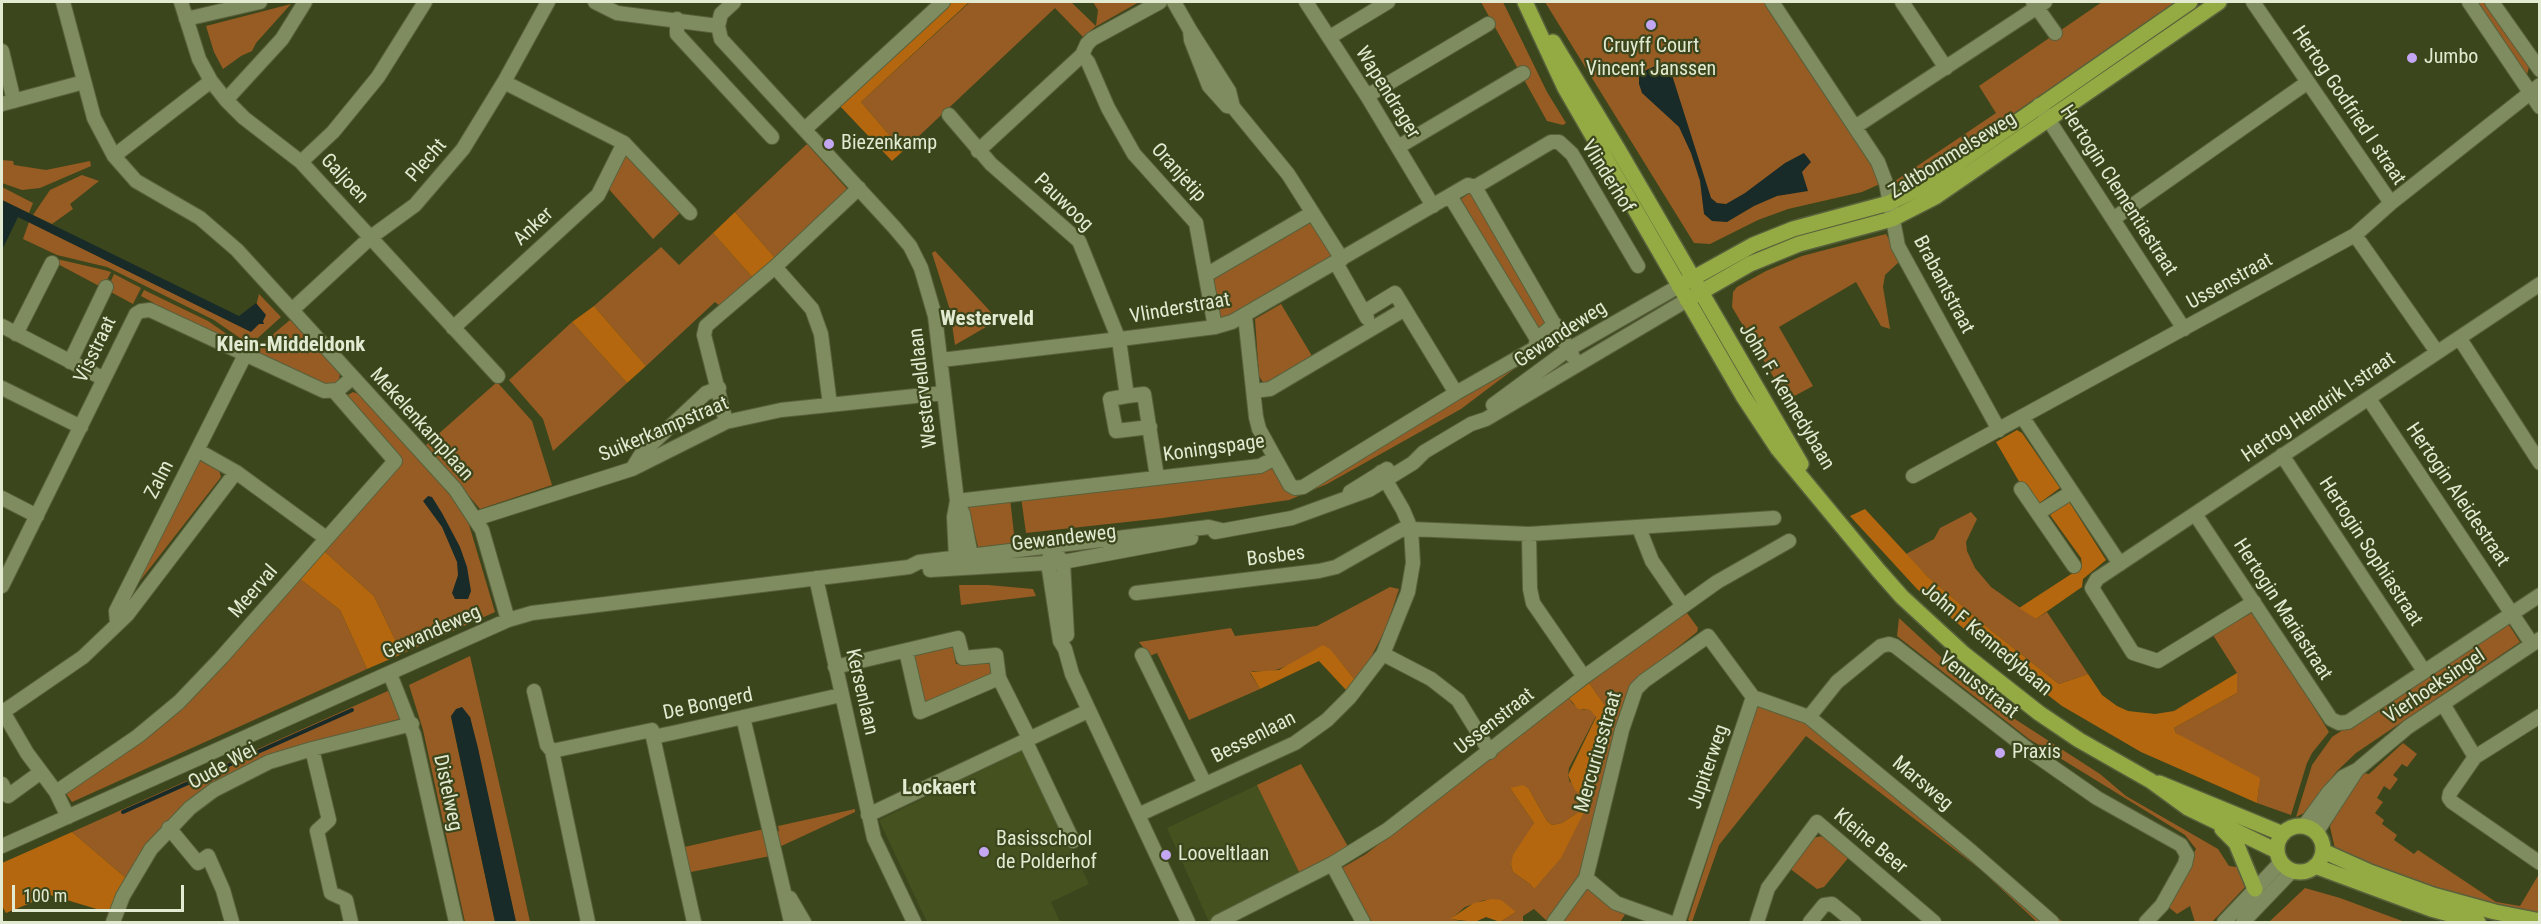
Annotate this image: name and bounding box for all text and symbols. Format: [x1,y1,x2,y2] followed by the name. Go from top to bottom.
[1644,18,1658,32] marker: Cruyff Court Vincent Janssen
[2286,22,2410,190] street label: Hertog Godfried I straat
[1586,35,1716,82] place label: Cruyff Court Vincent Janssen
[1349,43,1425,143] street label: Wapendrager
[2424,46,2478,70] place label: Jumbo
[2405,51,2419,65] marker: Jumbo
[2054,101,2182,281] street label: Hertogin Clementiastraat
[1885,107,2021,205] street label: Zaltbommelseweg
[841,132,937,156] place label: Biezenkamp
[402,134,452,188] street label: Plecht
[1575,136,1639,218] street label: Vlinderhof
[822,137,836,151] marker: Biezenkamp
[1145,139,1211,207] street label: Oranjetip
[315,149,373,209] street label: Galjoen
[1028,169,1098,237] street label: Pauwoog
[509,203,559,251] street label: Anker
[1907,232,1979,338] street label: Brabantstraat
[2183,249,2277,315] street label: Ussenstraat
[1128,288,1232,330] street label: Vlinderstraat
[1510,296,1612,374] street label: Gewandeweg
[940,307,1034,333] district label: Westerveld
[70,313,122,387] street label: Visstraat
[1733,319,1839,475] street label: John F. Kennedybaan
[905,327,943,449] street label: Westerveldlaan
[217,333,365,359] district label: Klein-Middeldonk
[2238,348,2400,468] street label: Hertog Hendrik I-straat
[364,364,478,486] street label: Mekelenkamplaan
[596,392,732,468] street label: Suikerkampstraat
[2400,419,2514,571] street label: Hertogin Aleidestraat
[1162,430,1266,468] street label: Koningspage
[140,457,180,503] street label: Zalm
[2313,473,2427,631] street label: Hertogin Sophiastraat
[1010,521,1118,557] street label: Gewandeweg
[2227,535,2337,685] street label: Hertogin Mariastraat
[1246,542,1306,572] street label: Bosbes
[224,560,284,624] street label: Meerval
[1916,578,2056,702] street label: John F Kennedybaan
[379,601,485,665] street label: Gewandeweg
[2380,644,2490,730] street label: Vierhoeksingel
[839,647,883,737] street label: Kersenlaan
[1933,647,2023,725] street label: Venusstraat
[1450,683,1540,761] street label: Ussenstraat
[661,684,755,726] street label: De Bongerd
[1570,689,1628,815] street label: Mercuriusstraat
[1208,707,1300,769] street label: Bessenlaan
[1683,722,1735,812] street label: Jupiterweg
[185,738,261,796] street label: Oude Wei
[2012,741,2061,765] place label: Praxis
[1993,746,2007,760] marker: Praxis
[1887,752,1957,816] street label: Marsweg
[427,753,467,833] street label: Distelweg
[902,776,976,802] district label: Lockaert
[1828,804,1912,880] street label: Kleine Beer
[996,828,1097,875] place label: Basisschool de Polderhof
[1178,843,1269,867] place label: Looveltlaan
[977,845,991,859] marker: Basisschool de Polderhof
[1159,848,1173,862] marker: Looveltlaan
[15,873,188,911] scale bar
[23,885,67,906] text: 100 m

